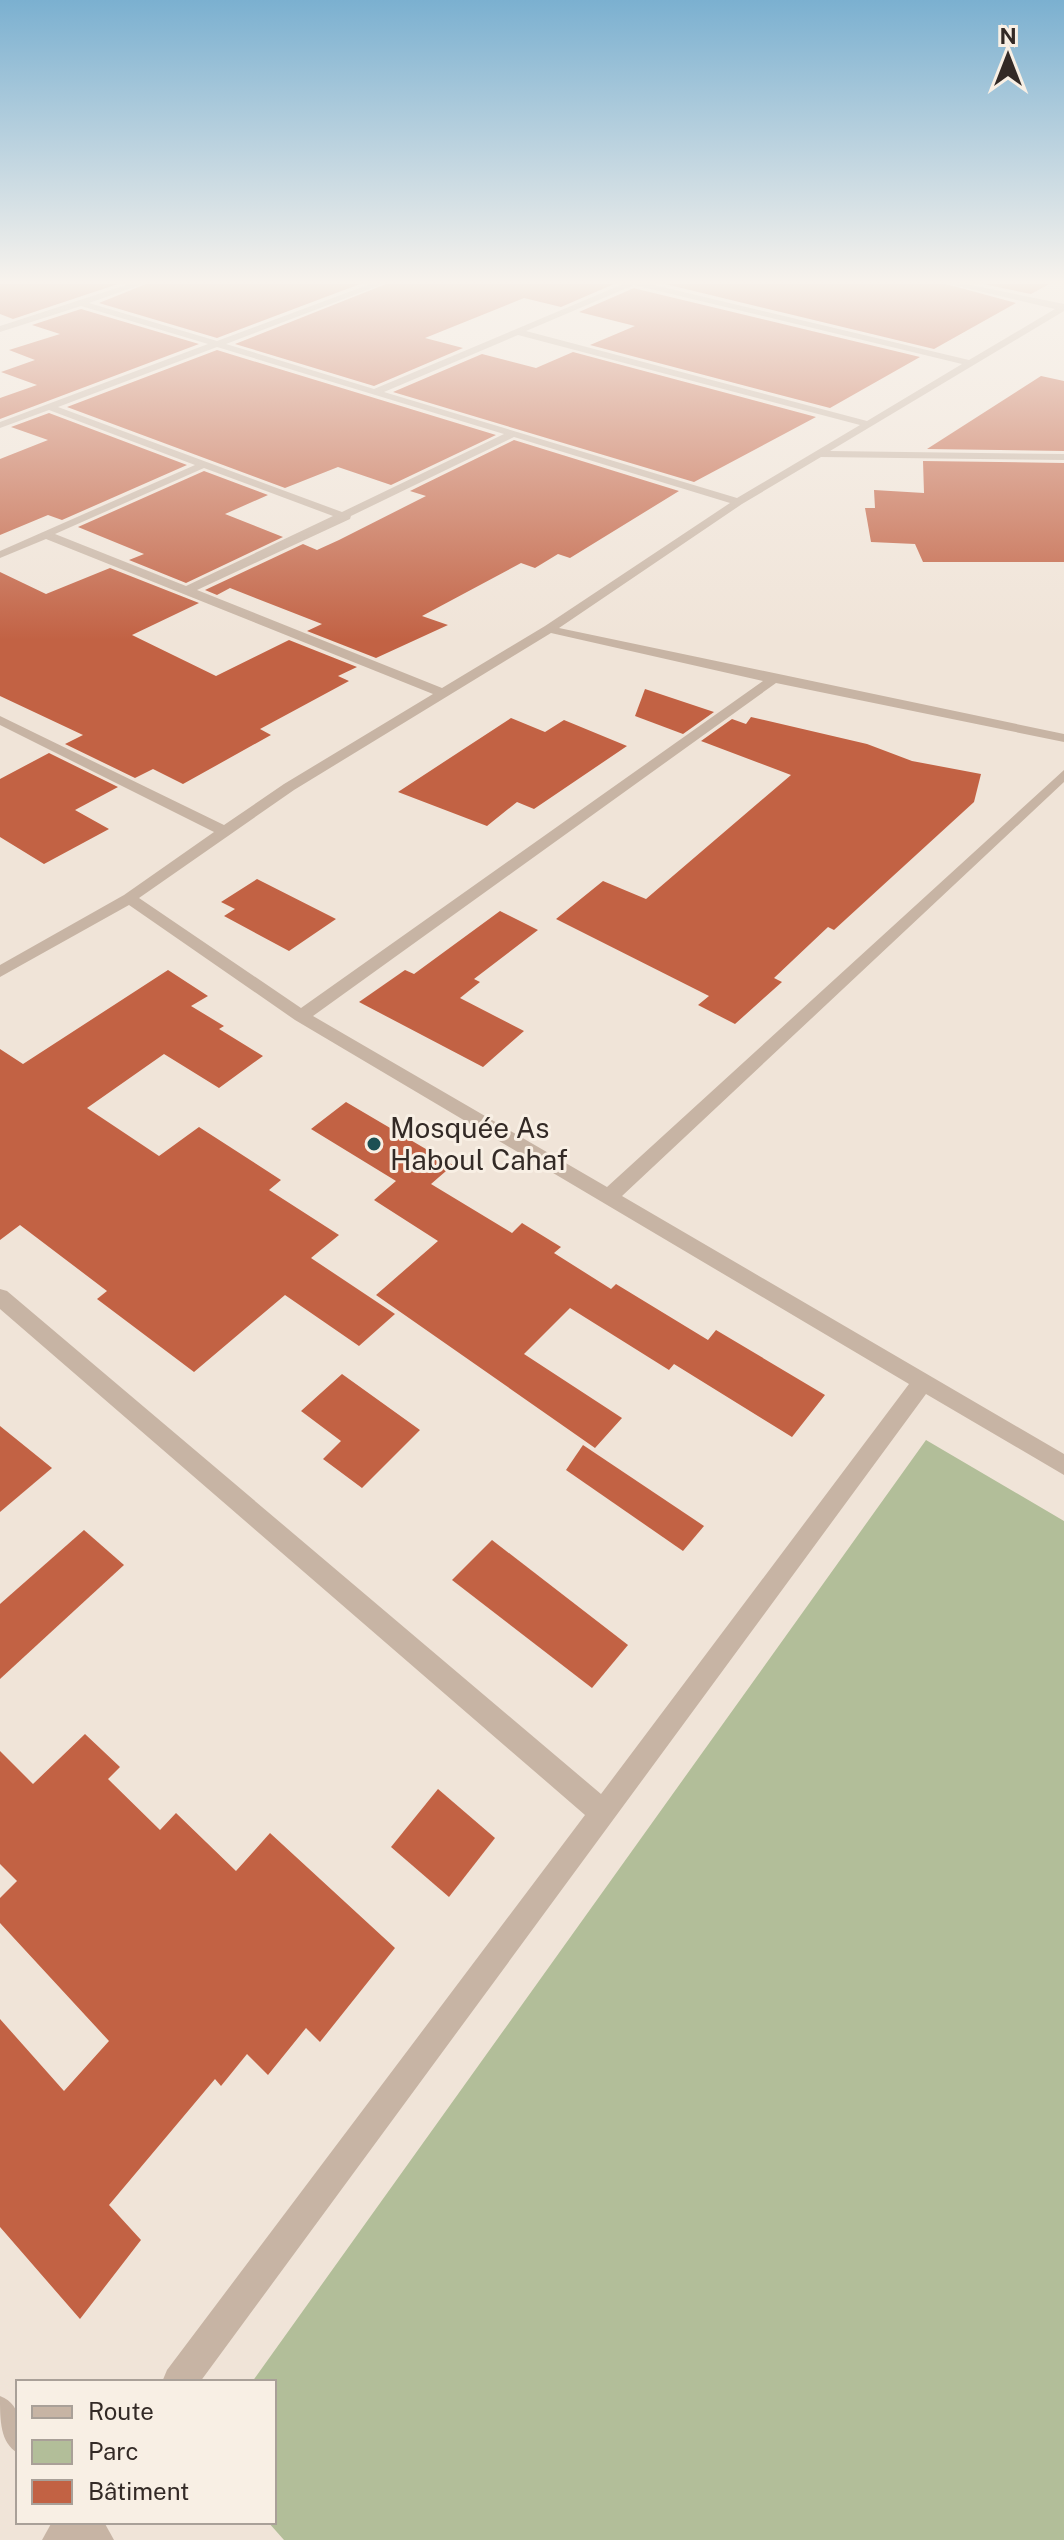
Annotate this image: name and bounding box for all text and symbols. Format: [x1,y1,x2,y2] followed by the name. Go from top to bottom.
[968,16,1048,96] north arrow
[999,23,1017,49] text: N
[390,1111,568,1176] place label: Mosquée As Haboul Cahaf
[365,1135,383,1153] marker: Mosquée As Haboul Cahaf
[16,2380,276,2524] legend
[88,2397,154,2425] text: Route
[88,2437,139,2465] text: Parc
[88,2477,189,2505] text: Bâtiment

